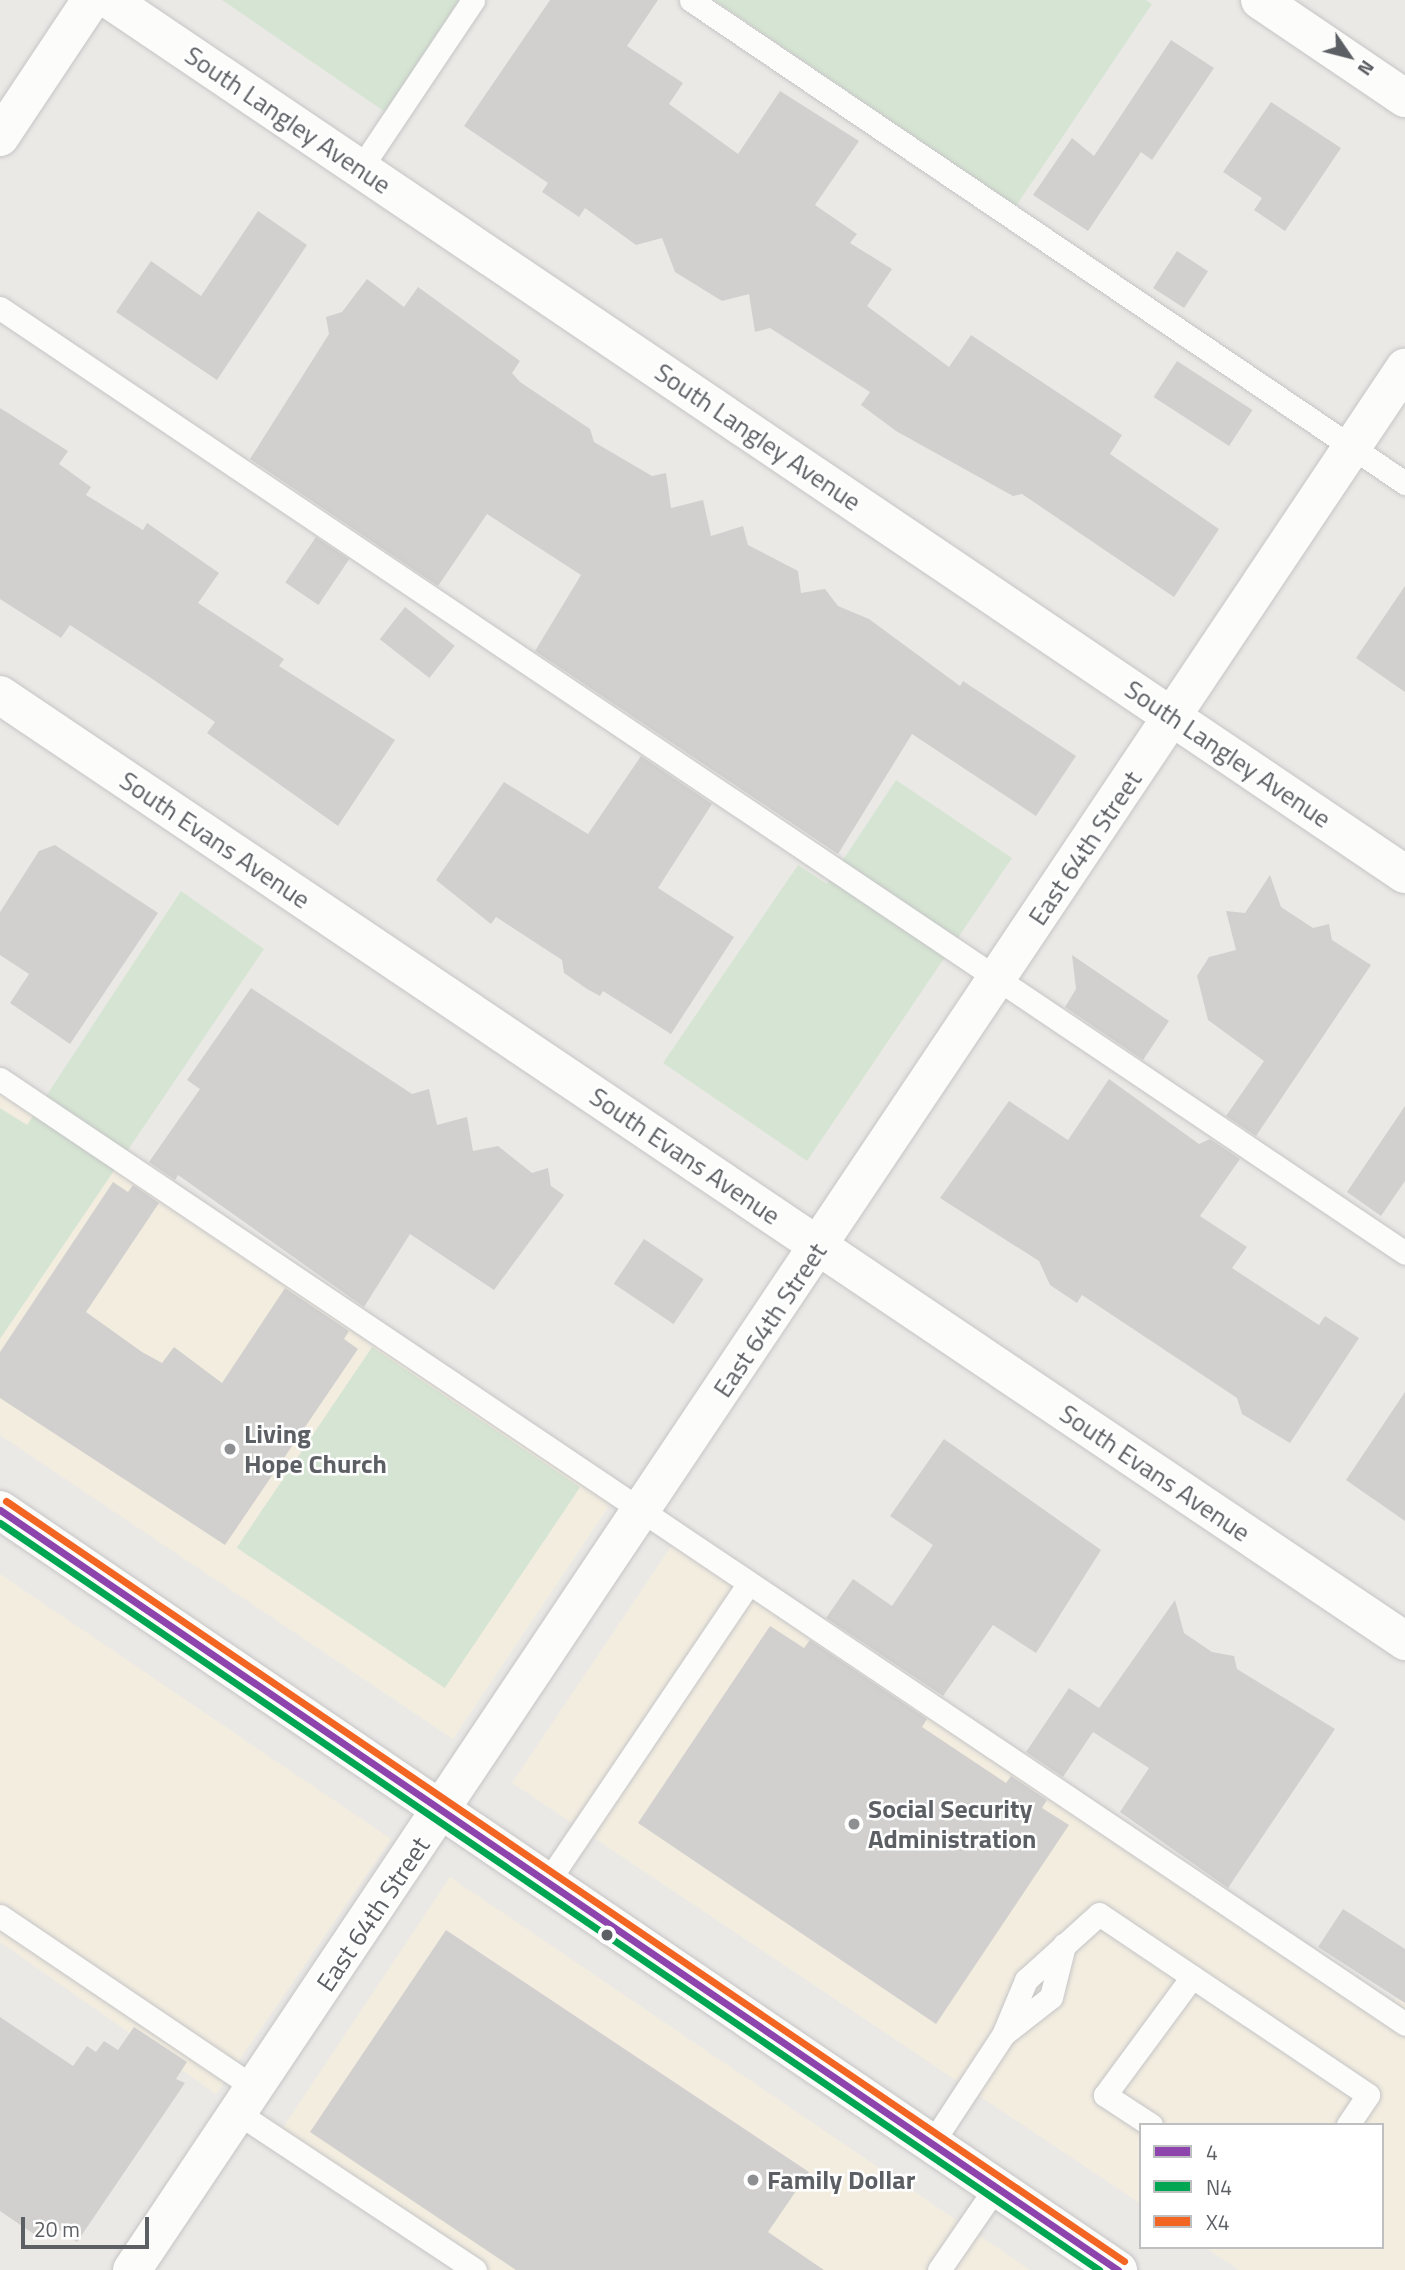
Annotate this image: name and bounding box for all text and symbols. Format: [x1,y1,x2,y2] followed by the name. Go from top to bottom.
[1314,21,1384,91] north arrow
[179,39,397,201] street label: South Langley Avenue
[1351,55,1382,82] text: N
[649,356,867,518] street label: South Langley Avenue
[1119,673,1337,835] street label: South Langley Avenue
[114,765,316,915] street label: South Evans Avenue
[1022,765,1148,931] street label: East 64th Street
[584,1081,786,1231] street label: South Evans Avenue
[707,1237,833,1403] street label: East 64th Street
[1054,1398,1256,1548] street label: South Evans Avenue
[244,1418,387,1480] place label: Living Hope Church
[222,1441,238,1457] marker: Living Hope Church
[868,1793,1036,1854] place label: Social Security Administration
[846,1816,862,1832] marker: Social Security Administration
[310,1831,436,1997] street label: East 64th Street
[600,1928,614,1942] unlabelled marker
[1139,2123,1384,2249] legend
[1206,2136,1218,2168] text: 4
[767,2164,915,2196] place label: Family Dollar
[1206,2171,1232,2203] text: N4
[745,2172,761,2188] marker: Family Dollar
[24,2204,152,2248] scale bar
[1206,2206,1229,2238] text: X4
[34,2213,80,2245] text: 20 m

